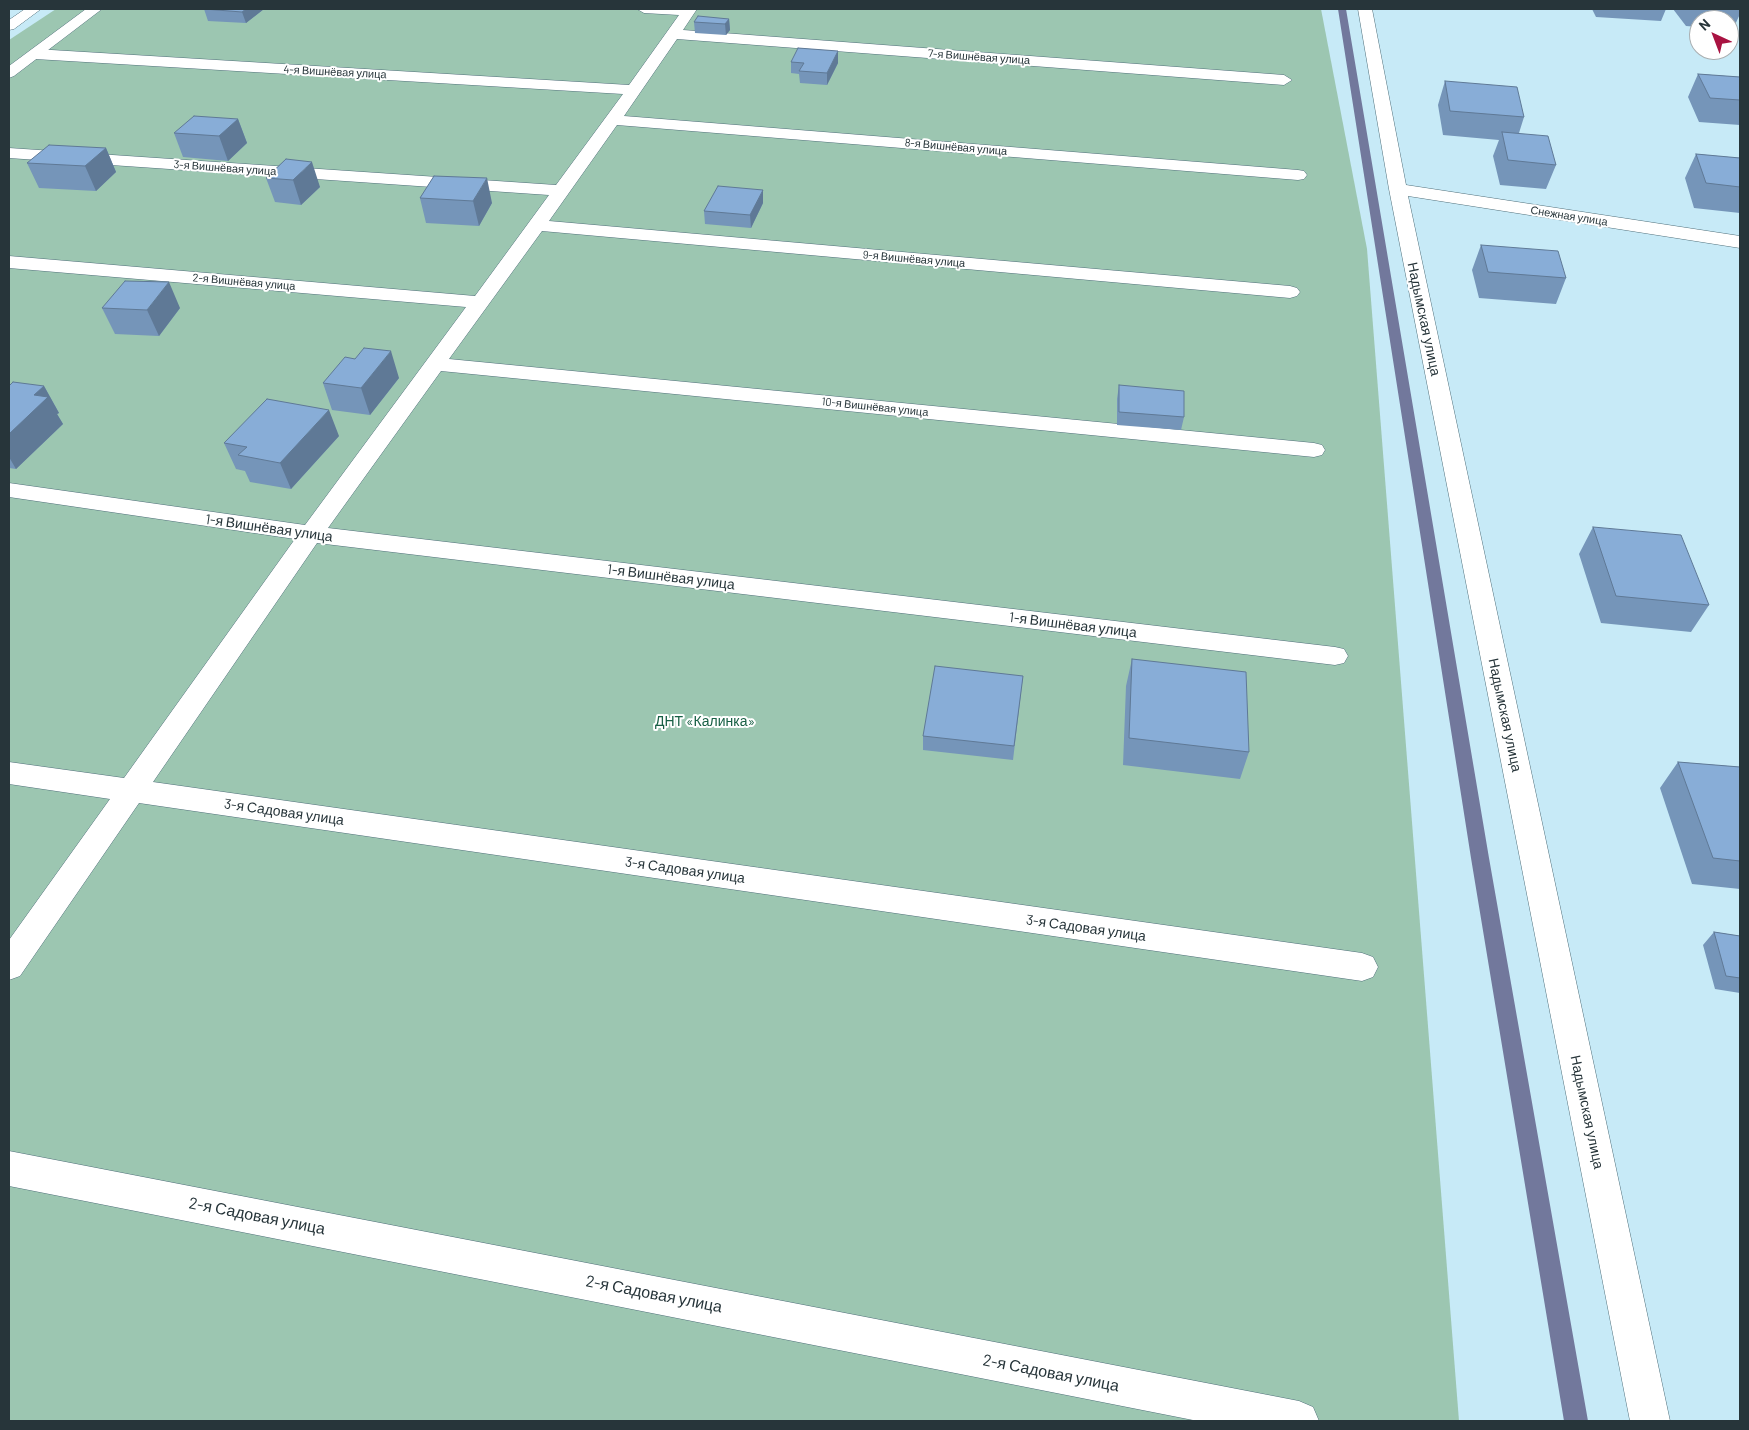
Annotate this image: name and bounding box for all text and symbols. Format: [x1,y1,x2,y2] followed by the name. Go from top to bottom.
[1689,10,1739,60] north arrow
[1695,15,1713,34] text: N
[927,47,1031,67] street label: 7-я Вишнёвая улица
[283,63,387,81] street label: 4-я Вишнёвая улица
[904,136,1008,158] street label: 8-я Вишнёвая улица
[173,158,277,178] street label: 3-я Вишнёвая улица
[1529,203,1609,229] street label: Снежная улица
[862,248,966,270] street label: 9-я Вишнёвая улица
[1404,261,1444,377] street label: Надымская улица
[192,271,296,293] street label: 2-я Вишнёвая улица
[821,395,929,419] street label: 10-я Вишнёвая улица
[204,511,334,545] street label: 1-я Вишнёвая улица
[606,561,736,593] street label: 1-я Вишнёвая улица
[1008,609,1138,641] street label: 1-я Вишнёвая улица
[1485,657,1525,773] street label: Надымская улица
[655,713,755,729] park label: ДНТ «Калинка»
[223,795,345,829] street label: 3-я Садовая улица
[624,853,746,887] street label: 3-я Садовая улица
[1025,911,1147,945] street label: 3-я Садовая улица
[1567,1054,1607,1170] street label: Надымская улица
[187,1193,327,1239] street label: 2-я Садовая улица
[584,1271,724,1317] street label: 2-я Садовая улица
[981,1350,1121,1396] street label: 2-я Садовая улица

